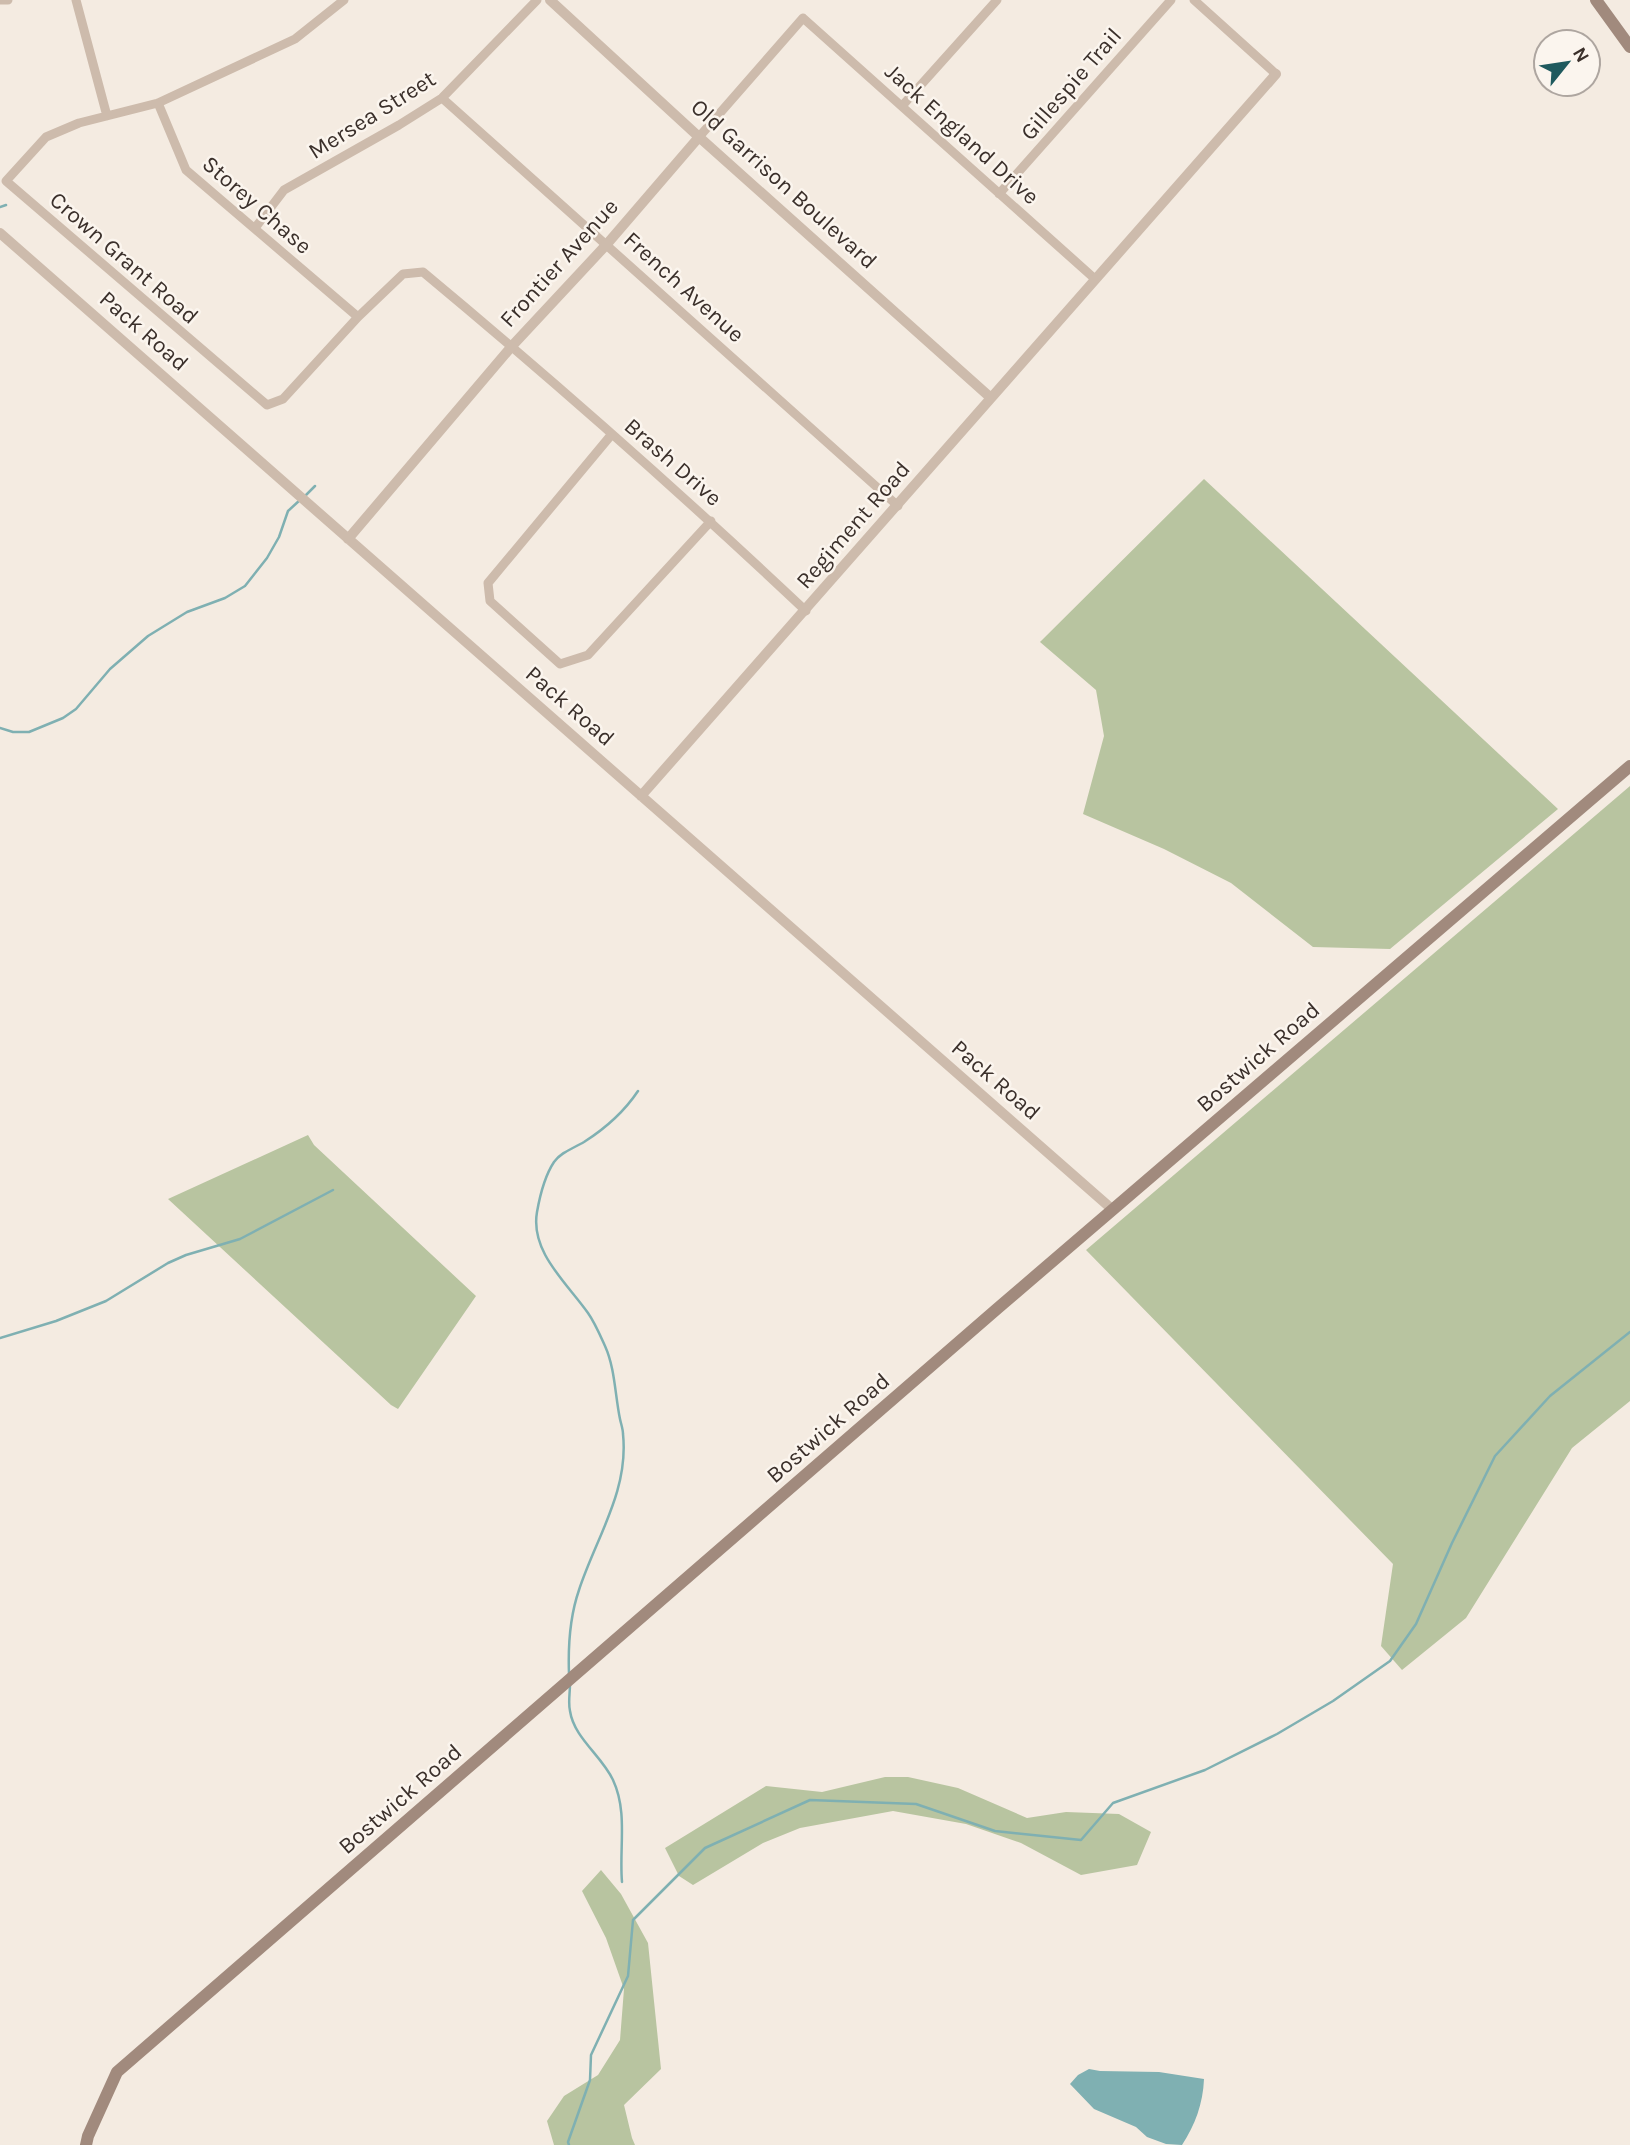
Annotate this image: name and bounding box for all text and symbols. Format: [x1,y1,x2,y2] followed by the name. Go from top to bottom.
[1015,22,1127,146] street label: Gillespie Trail
[1532,28,1602,98] north arrow
[1568,44,1594,66] text: N
[879,58,1045,210] street label: Jack England Drive
[303,65,441,165] street label: Mersea Street
[686,93,882,275] street label: Old Garrison Boulevard
[197,150,317,260] street label: Storey Chase
[44,186,204,330] street label: Crown Grant Road
[494,193,624,333] street label: Frontier Avenue
[618,226,750,348] street label: French Avenue
[94,285,194,377] street label: Pack Road
[619,412,727,512] street label: Brash Drive
[790,456,916,594] street label: Regiment Road
[520,660,620,752] street label: Pack Road
[1191,996,1325,1118] street label: Bostwick Road
[946,1034,1046,1126] street label: Pack Road
[761,1367,895,1489] street label: Bostwick Road
[333,1738,467,1860] street label: Bostwick Road

